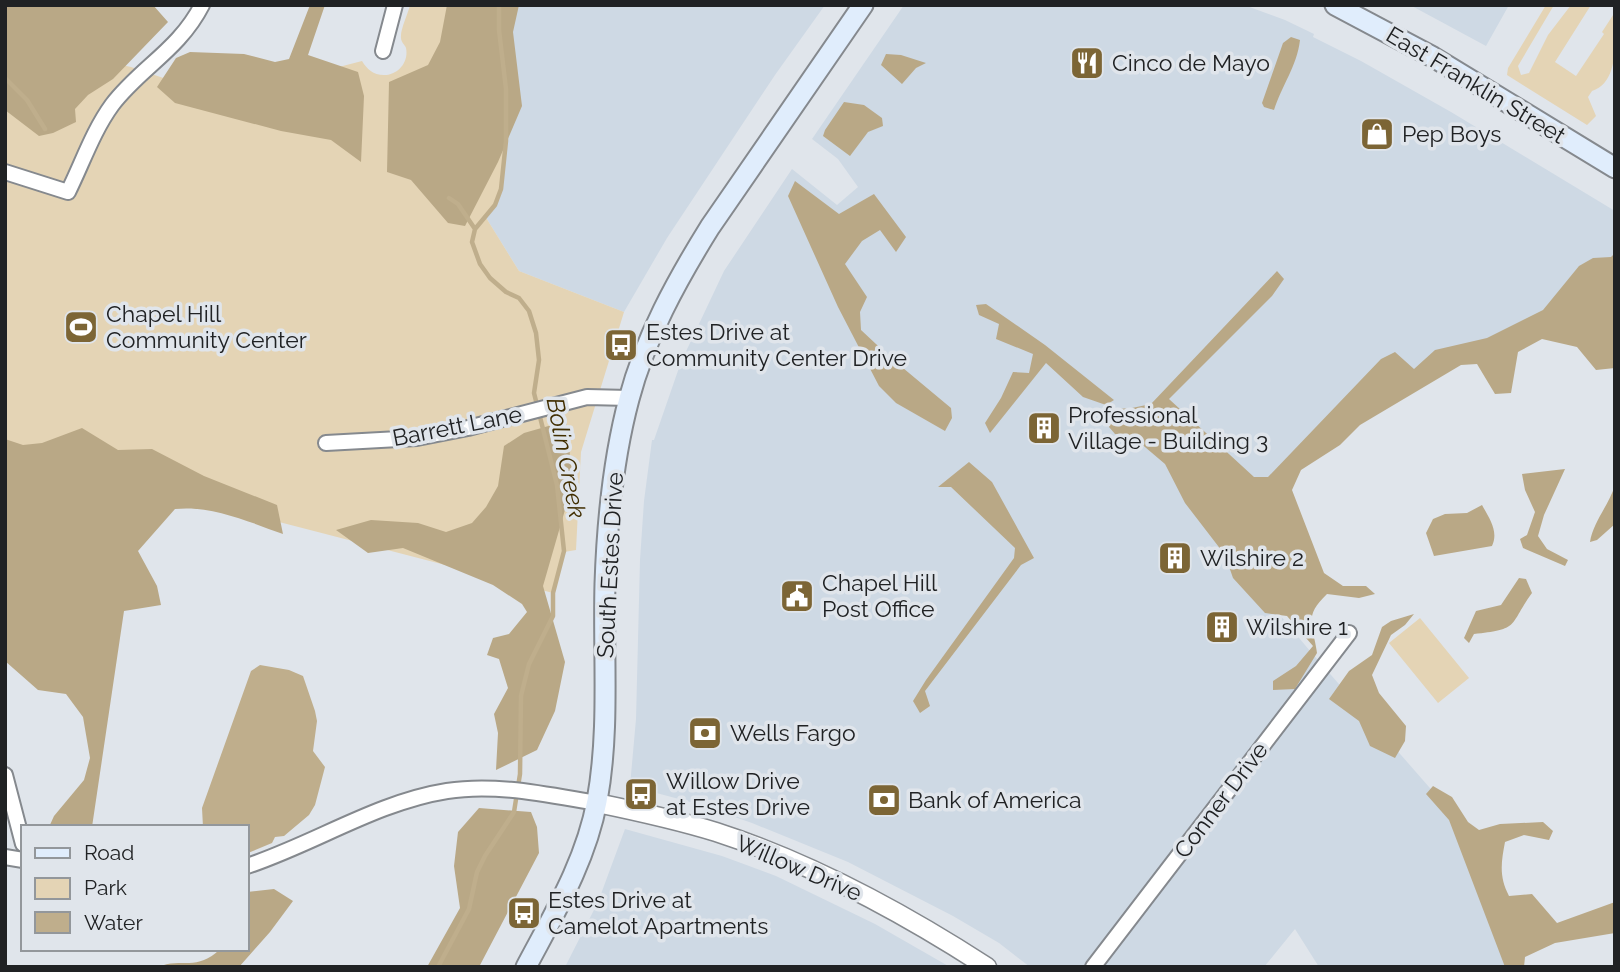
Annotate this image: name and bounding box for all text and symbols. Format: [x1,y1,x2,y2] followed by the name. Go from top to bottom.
[1382,20,1571,149] street label: East Franklin Street
[1068,44,1106,82] restaurant icon: Cinco de Mayo
[1112,49,1270,76] place label: Cinco de Mayo
[1358,115,1396,153] shop icon: Pep Boys
[1402,120,1501,147] place label: Pep Boys
[106,300,307,353] place label: Chapel Hill Community Center
[62,308,100,346] sports icon: Chapel Hill Community Center
[646,318,907,371] place label: Estes Drive at Community Center Drive
[602,326,640,364] bus stop icon: Estes Drive at Community Center Drive
[541,395,592,521] water label: Bolin Creek
[390,400,524,451] street label: Barrett Lane
[1068,401,1268,454] place label: Professional Village - Building 3
[1025,409,1063,447] building icon: Professional Village - Building 3
[591,471,628,659] street label: South Estes Drive
[1156,539,1194,577] building icon: Wilshire 2
[1200,544,1304,571] place label: Wilshire 2
[822,569,938,622] place label: Chapel Hill Post Office
[778,577,816,615] public building icon: Chapel Hill Post Office
[1203,608,1241,646] building icon: Wilshire 1
[1246,613,1348,640] place label: Wilshire 1
[686,714,724,752] bank icon: Wells Fargo
[730,719,856,746] place label: Wells Fargo
[1168,736,1273,863] street label: Conner Drive
[666,767,810,820] place label: Willow Drive at Estes Drive
[622,775,660,813] bus stop icon: Willow Drive at Estes Drive
[865,781,903,819] bank icon: Bank of America
[908,786,1081,813] place label: Bank of America
[21,825,248,951] legend
[732,829,866,906] street label: Willow Drive
[84,840,134,865] text: Road
[84,875,127,900] text: Park
[548,886,768,939] place label: Estes Drive at Camelot Apartments
[505,894,543,932] bus stop icon: Estes Drive at Camelot Apartments
[84,910,143,935] text: Water

